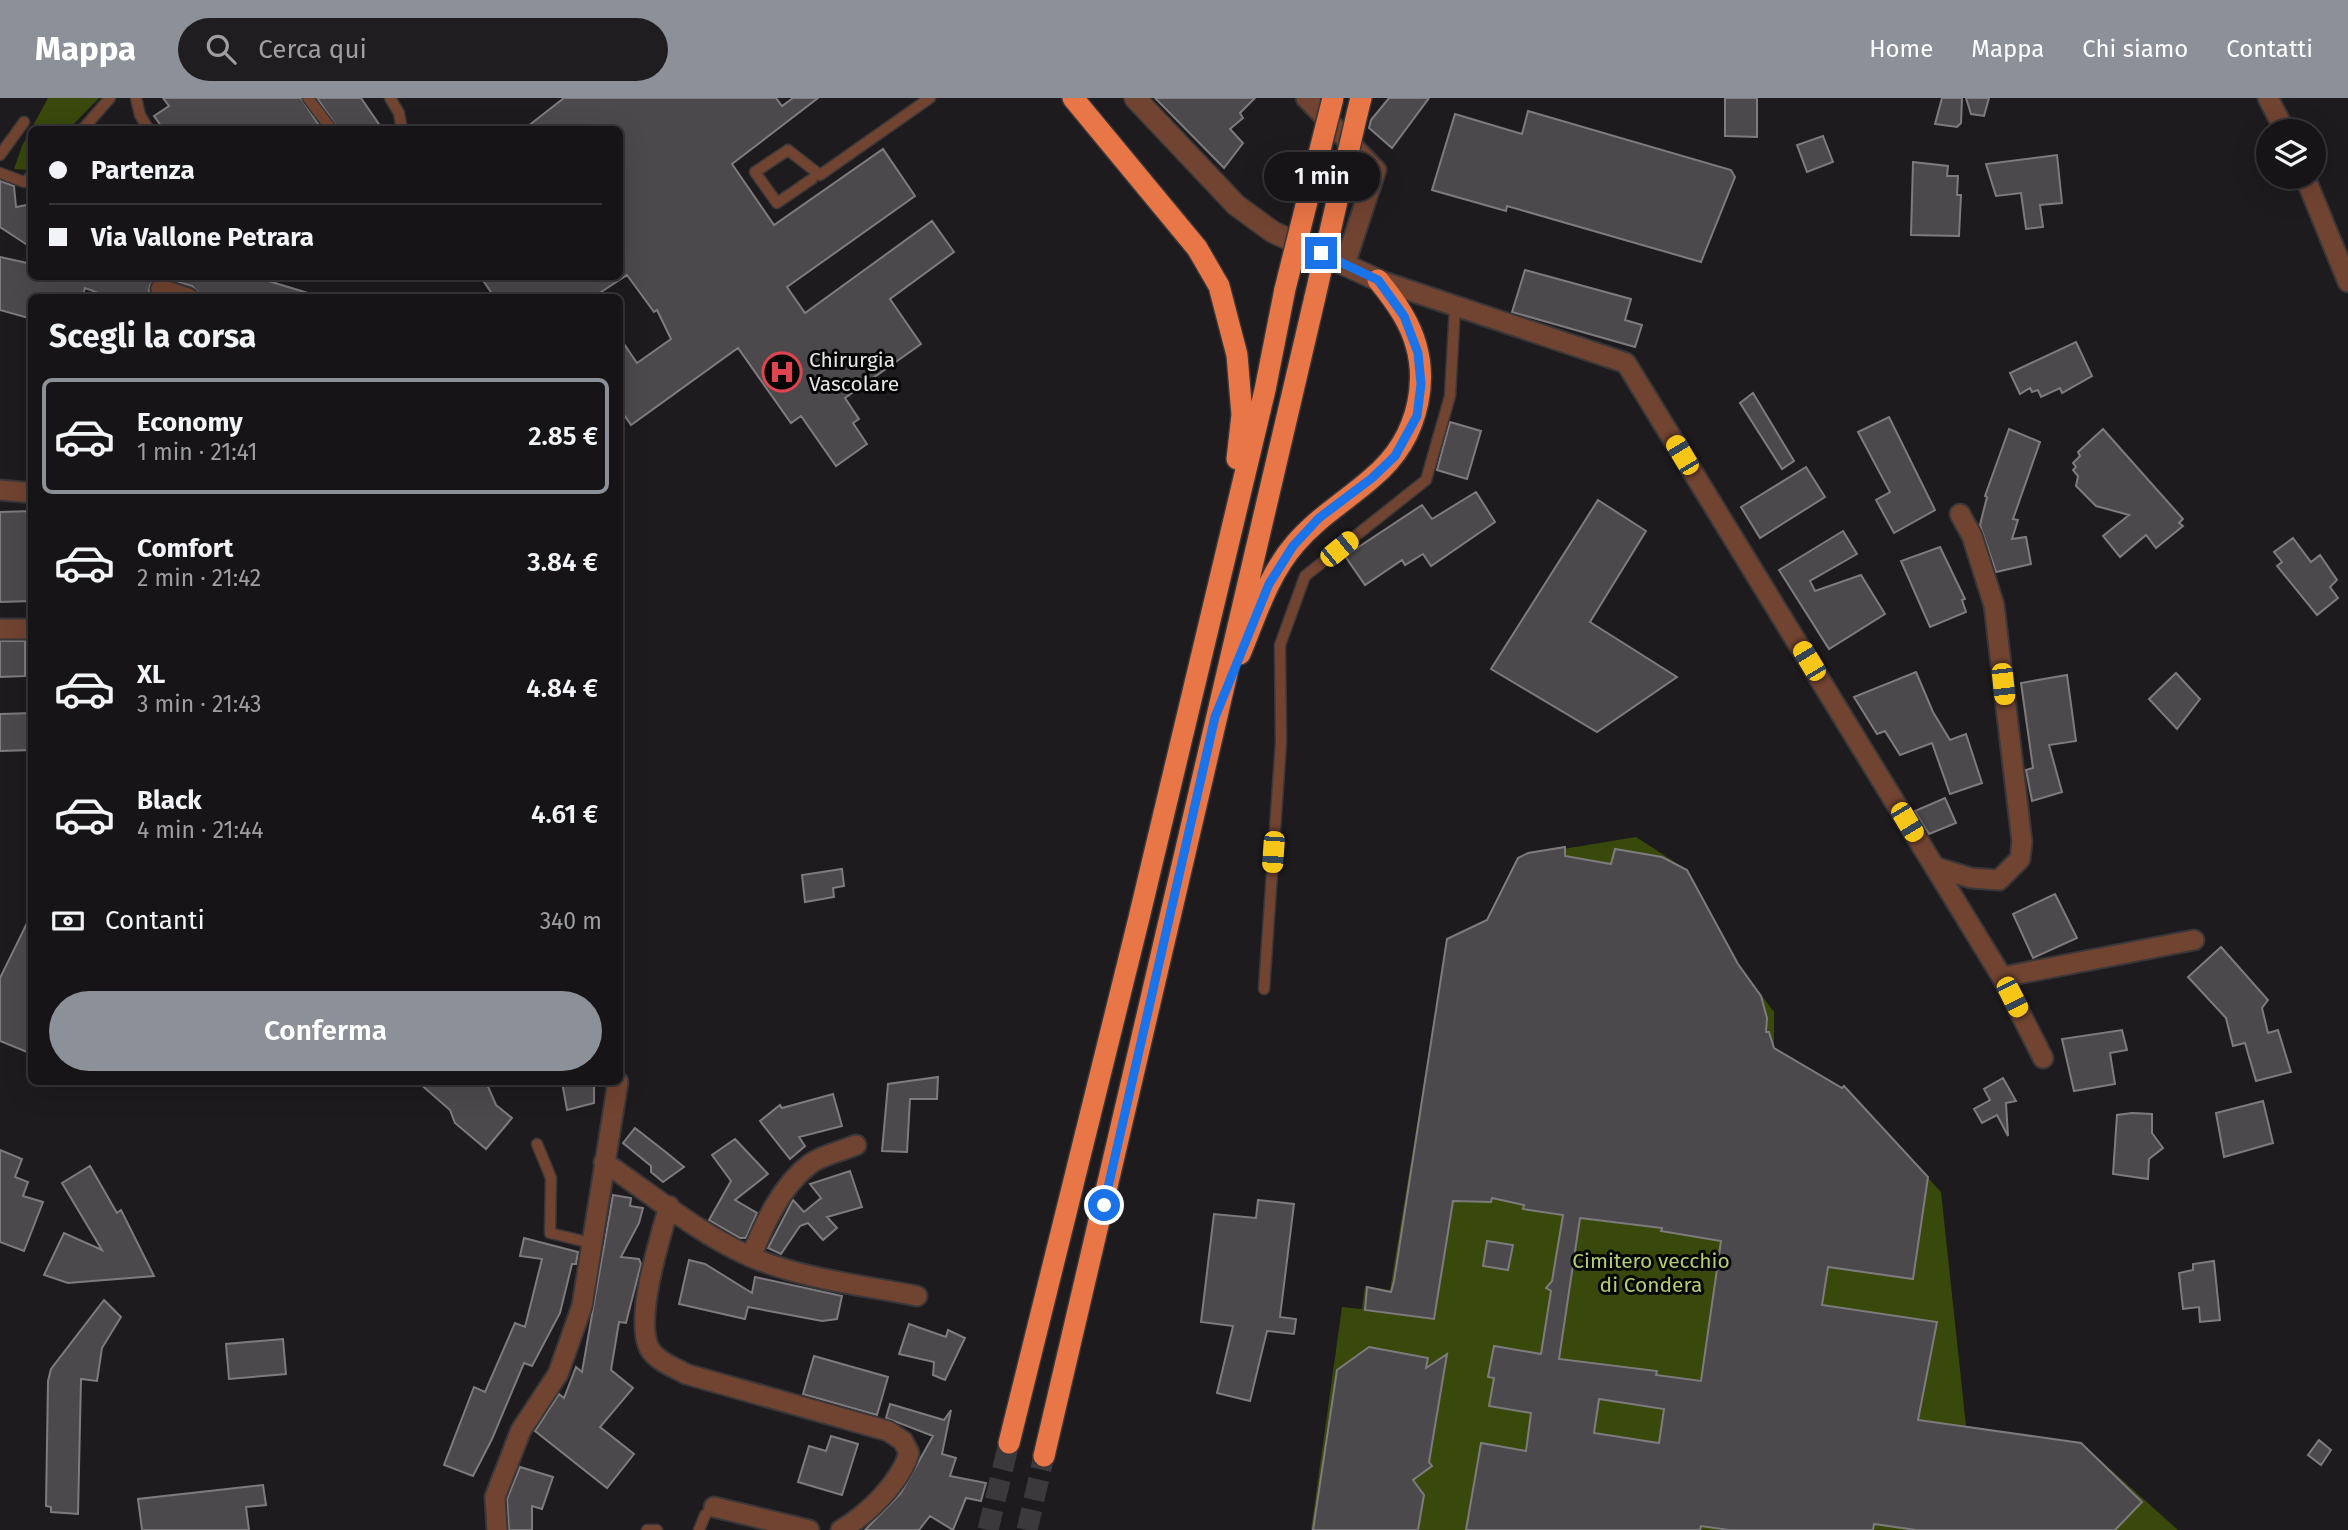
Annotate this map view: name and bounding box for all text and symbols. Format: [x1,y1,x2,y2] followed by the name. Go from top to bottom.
[178,18,668,81] search box
[35,29,136,69] text: Mappa
[202,30,240,68] icon: search
[258,34,367,65] text: Cerca qui
[1869,35,1933,63] text: Home
[1971,35,2044,63] text: Mappa
[2082,35,2188,63] text: Chi siamo
[2226,35,2313,63] text: Contatti
[2256,119,2326,189] map controls
[2256,119,2326,189] button: layers
[1263,152,1379,200] callout: 1 min
[91,155,195,186] text: Partenza
[1294,162,1350,190] text: 1 min
[91,222,314,253] text: Via Vallone Petrara
[1305,237,1337,269] route end
[49,317,256,355] text: Scegli la corsa
[809,347,899,397] place label: Chirurgia Vascolare
[761,351,803,393] hospital icon: Chirurgia Vascolare
[53,405,116,468] icon: car
[137,407,243,438] text: Economy
[528,421,598,452] text: 2.85 €
[1663,432,1702,478] car
[137,438,257,466] text: 1 min · 21:41
[1317,528,1362,570] car
[53,531,116,594] icon: car
[137,533,233,564] text: Comfort
[527,547,598,578] text: 3.84 €
[137,564,261,592] text: 2 min · 21:42
[1790,638,1829,684] car
[53,657,116,720] icon: car
[137,659,165,690] text: XL
[1991,662,2016,706] car
[526,673,598,704] text: 4.84 €
[137,690,261,718] text: 3 min · 21:43
[53,783,116,846] icon: car
[137,785,202,816] text: Black
[531,799,598,830] text: 4.61 €
[1888,799,1927,845] car
[137,816,263,844] text: 4 min · 21:44
[1262,830,1285,874] car
[49,902,87,940] icon: cash
[105,905,205,936] text: Contanti
[540,907,602,935] text: 340 m
[1994,974,2031,1020] car
[49,991,602,1071] button: Conferma
[1088,1189,1120,1221] route start
[1572,1248,1730,1298] park label: Cimitero vecchio di Condera

